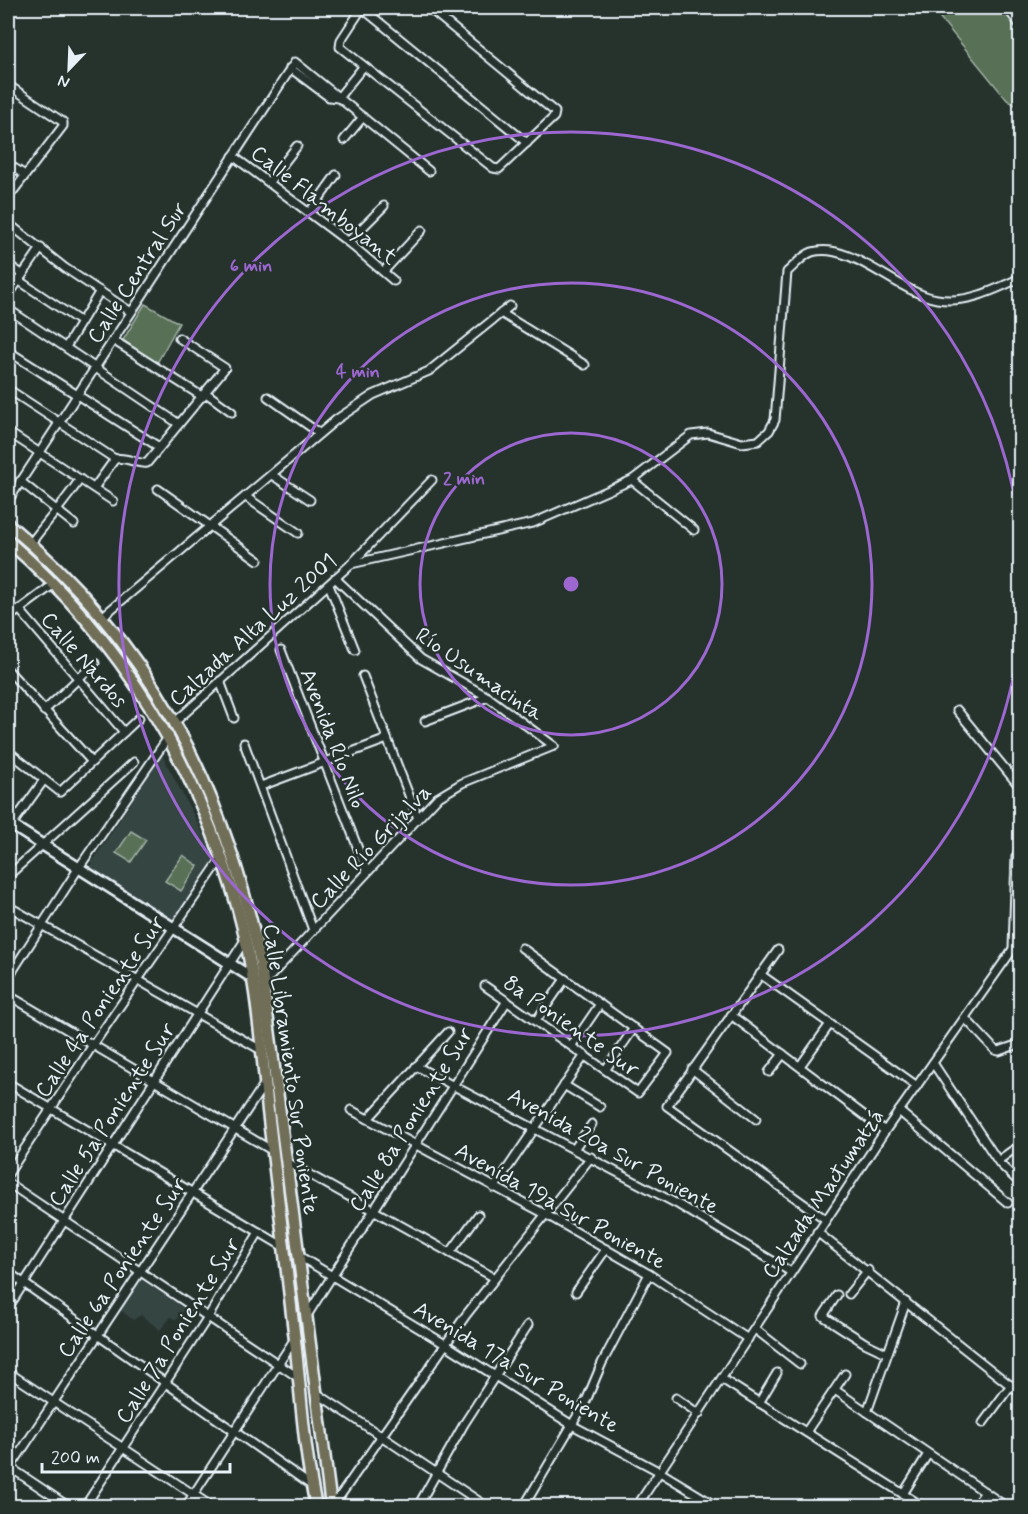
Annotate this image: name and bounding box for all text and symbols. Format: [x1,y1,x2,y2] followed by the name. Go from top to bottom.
[39,39,99,99] north arrow
[55,70,73,93] text: N
[245,139,403,272] street label: Calle Flamboyant
[81,197,194,349] street label: Calle Central Sur
[230,254,272,278] text: 6 min
[336,360,380,384] text: 4 min
[443,467,485,491] text: 2 min
[164,548,343,713] street label: Calzada Alta Luz 2001
[561,574,581,594] centre of rings
[34,606,133,715] street label: Calle Nardos
[410,622,549,728] street label: Río Usumacinta
[293,665,372,813] street label: Avenida Río Nilo
[305,779,438,916] street label: Calle Río Grijalva
[29,910,172,1103] street label: Calle 4a Poniente Sur
[256,922,324,1217] street label: Calle Libramiento Sur Poniente
[497,969,645,1084] street label: 8a Poniente Sur
[43,1017,183,1212] street label: Calle 5a Poniente Sur
[343,1022,480,1218] street label: Calle 8a Poniente Sur
[502,1082,724,1222] street label: Avenida 20a Sur Poniente
[756,1104,891,1284] street label: Calzada Mactumatzá
[450,1137,670,1276] street label: Avenida 19a Sur Poniente
[52,1172,194,1364] street label: Calle 6a Poniente Sur
[110,1232,248,1429] street label: Calle 7a Poniente Sur
[408,1295,624,1440] street label: Avenida 17a Sur Poniente
[42,1436,230,1474] scale bar
[51,1446,100,1470] text: 200 m

